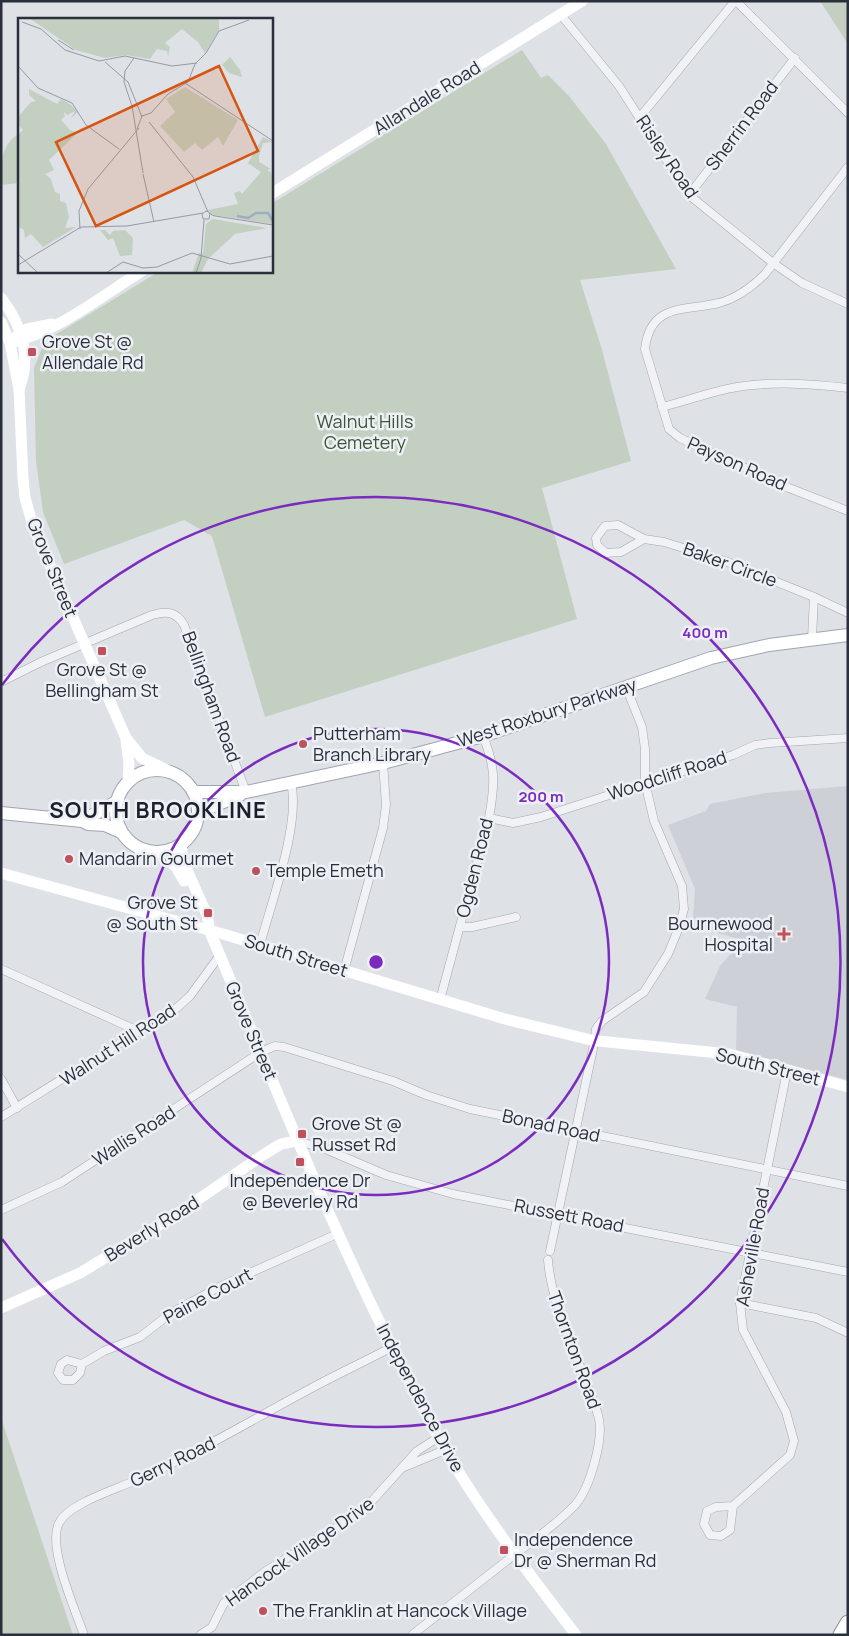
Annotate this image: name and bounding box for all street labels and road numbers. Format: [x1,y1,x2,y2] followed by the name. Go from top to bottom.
[368,55,485,140] street label: Allandale Road
[700,76,783,175] street label: Sherrin Road
[631,110,704,203] street label: Risley Road
[684,430,791,496] street label: Payson Road
[22,514,84,621] street label: Grove Street
[680,536,781,592] street label: Baker Circle
[177,628,247,765] street label: Bellingham Road
[454,672,640,752] street label: West Roxbury Parkway
[604,744,729,806] street label: Woodcliff Road
[450,816,498,920] street label: Ogden Road
[242,928,351,982] street label: South Street
[220,978,283,1084] street label: Grove Street
[55,998,180,1091] street label: Walnut Hill Road
[714,1041,823,1091] street label: South Street
[87,1099,180,1171] street label: Wallis Road
[500,1103,602,1147] street label: Bonad Road
[730,1186,774,1308] street label: Asheville Road
[100,1190,203,1267] street label: Beverly Road
[512,1193,626,1237] street label: Russett Road
[159,1262,256,1329] street label: Paine Court
[543,1287,607,1412] street label: Thornton Road
[372,1319,470,1476] street label: Independence Drive
[126,1430,219,1492] street label: Gerry Road
[221,1491,378,1611] street label: Hancock Village Drive

